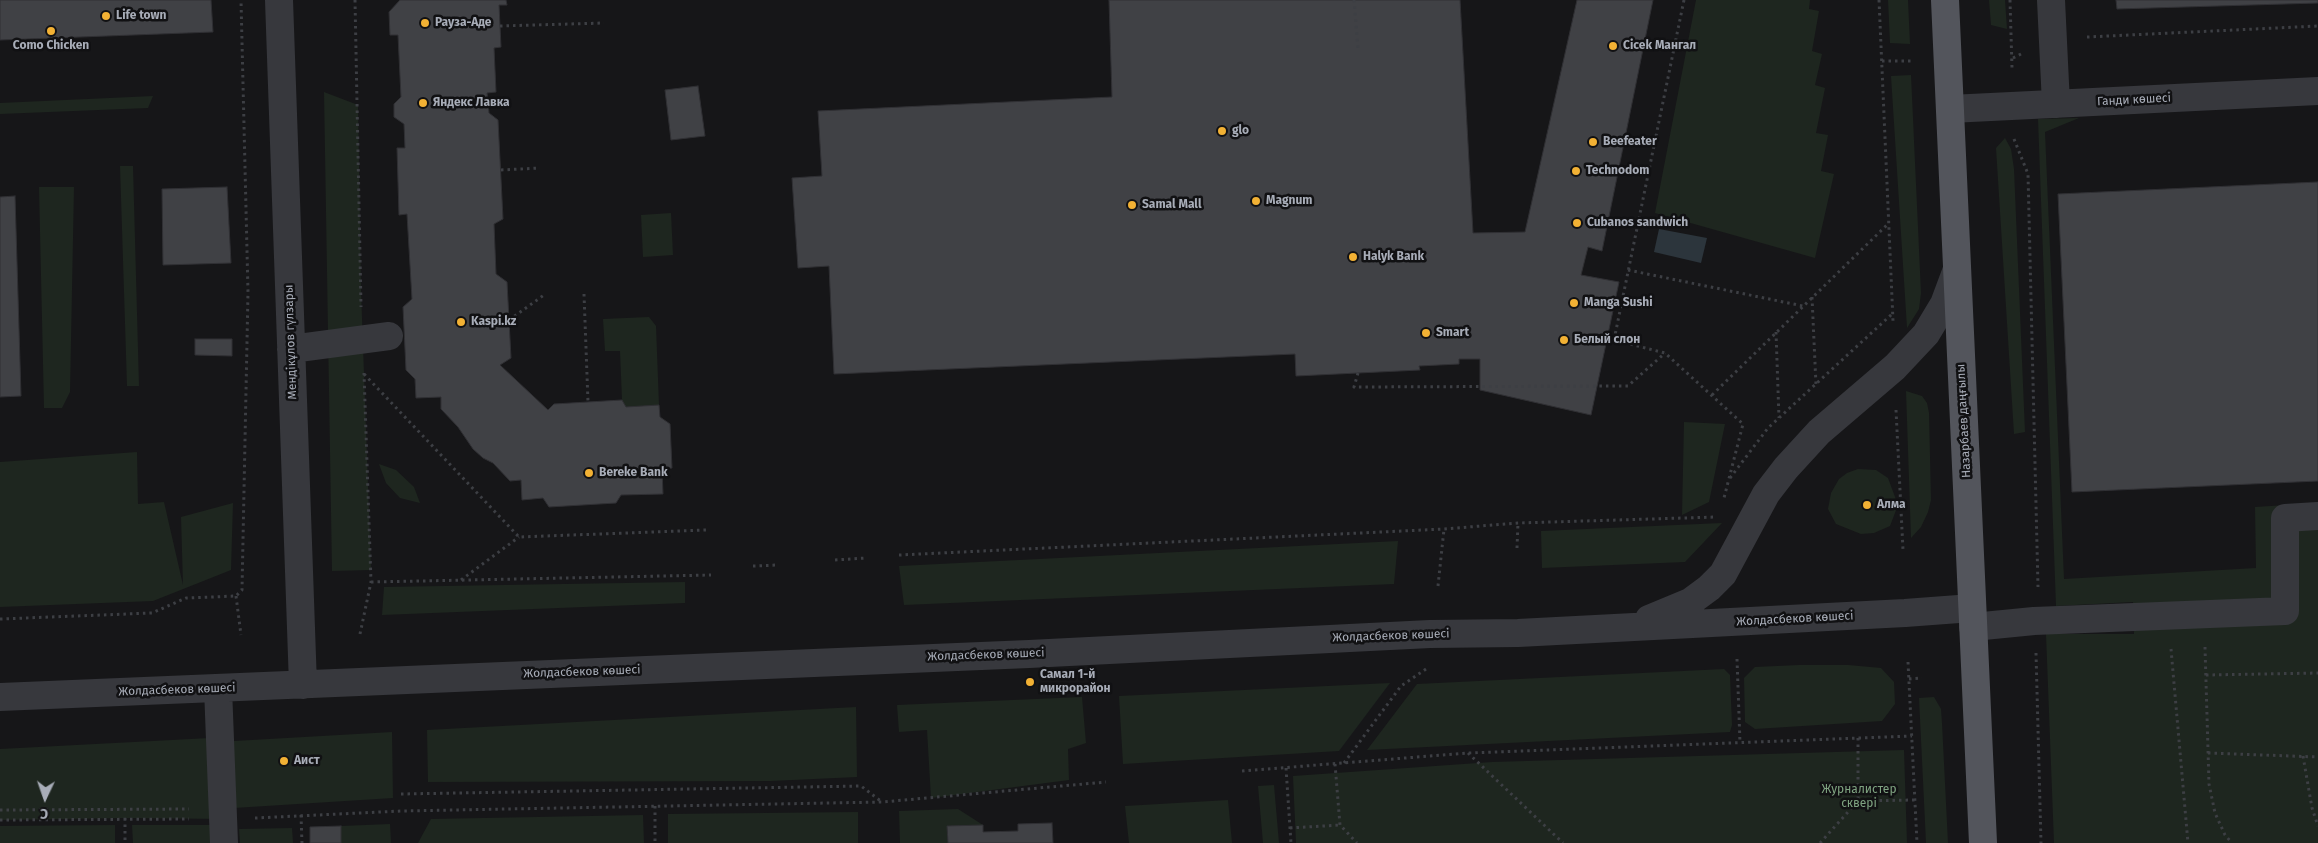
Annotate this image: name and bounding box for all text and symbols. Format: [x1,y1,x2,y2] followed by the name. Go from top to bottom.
[116,9,166,23] place label: Life town
[100,10,112,22] marker: Life town
[435,16,491,30] place label: Рауза-Аде
[419,17,431,29] marker: Рауза-Аде
[45,25,57,37] marker: Como Chicken
[13,39,89,53] place label: Como Chicken
[1623,39,1696,53] place label: Cicek Мангал
[1607,40,1619,52] marker: Cicek Мангал
[2097,91,2171,109] street label: Ганди көшесі
[433,96,510,110] place label: Яндекс Лавка
[417,97,429,109] marker: Яндекс Лавка
[1232,124,1249,138] place label: glo
[1216,125,1228,137] marker: glo
[1603,135,1657,149] place label: Beefeater
[1587,136,1599,148] marker: Beefeater
[1586,164,1649,178] place label: Technodom
[1570,165,1582,177] marker: Technodom
[1266,194,1312,208] place label: Magnum
[1250,195,1262,207] marker: Magnum
[1142,198,1201,212] place label: Samal Mall
[1126,199,1138,211] marker: Samal Mall
[1587,216,1688,230] place label: Cubanos sandwich
[1571,217,1583,229] marker: Cubanos sandwich
[1363,250,1424,264] place label: Halyk Bank
[1347,251,1359,263] marker: Halyk Bank
[282,284,300,400] street label: Мендікұлов гүлзары
[1584,296,1653,310] place label: Manga Sushi
[1568,297,1580,309] marker: Manga Sushi
[471,315,516,329] place label: Kaspi.kz
[455,316,467,328] marker: Kaspi.kz
[1436,326,1469,340] place label: Smart
[1420,327,1432,339] marker: Smart
[1574,333,1640,347] place label: Белый слон
[1558,334,1570,346] marker: Белый слон
[1954,364,1974,478] street label: Назарбаев даңғылы
[599,466,668,480] place label: Bereke Bank
[583,467,595,479] marker: Bereke Bank
[1877,498,1906,512] place label: Алма
[1861,499,1873,511] marker: Алма
[1736,609,1854,629] street label: Жолдасбеков көшесі
[1332,627,1450,645] street label: Жолдасбеков көшесі
[927,646,1045,664] street label: Жолдасбеков көшесі
[523,663,641,681] street label: Жолдасбеков көшесі
[1040,668,1111,696] place label: Самал 1-й микрорайон
[1024,676,1036,688] marker: Самал 1-й микрорайон
[118,681,236,699] street label: Жолдасбеков көшесі
[294,754,320,768] place label: Аист
[278,755,290,767] marker: Аист
[20,773,70,823] north arrow
[1821,783,1897,811] park label: Журналиcтер сквері
[40,805,49,822] text: С

